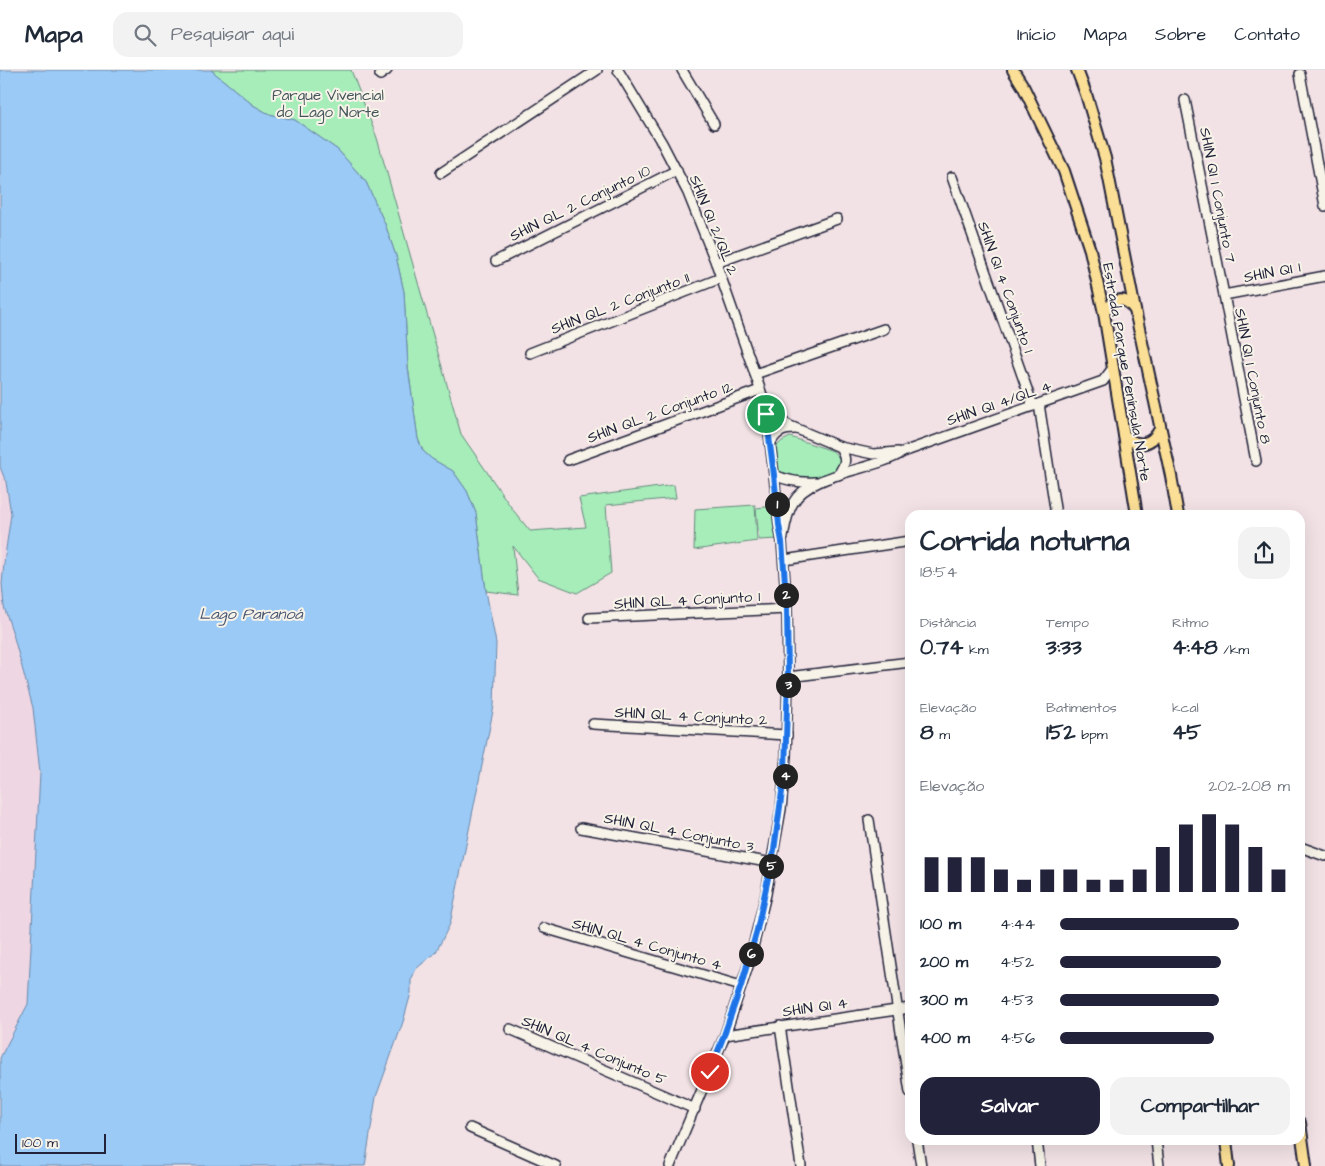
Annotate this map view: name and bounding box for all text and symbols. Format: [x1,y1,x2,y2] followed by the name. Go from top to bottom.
[113,12,463,57] search box
[25,18,83,52] text: Mapa
[131,21,159,49] icon: search
[171,21,294,48] text: Pesquisar aqui
[1017,22,1056,47] text: Início
[1084,22,1127,47] text: Mapa
[1155,22,1206,47] text: Sobre
[1234,22,1300,47] text: Contato
[272,85,384,124] park label: Parque Vivencial do Lago Norte
[1194,126,1241,265] street label: SHIN QI 1 Conjunto 7
[506,160,655,247] street label: SHIN QL 2 Conjunto 10
[684,172,743,279] street label: SHIN QI 2/QL 2
[972,219,1039,356] street label: SHIN QI 4 Conjunto 1
[1242,257,1302,288] street label: SHIN QI 1
[1097,261,1156,483] street label: Estrada Parque Península Norte
[548,267,693,340] street label: SHIN QL 2 Conjunto 11
[1229,306,1276,446] street label: SHIN QI 1 Conjunto 8
[584,376,736,449] street label: SHIN QL 2 Conjunto 12
[944,376,1054,431] street label: SHIN QI 4/QL 4
[745,393,787,435] pin
[752,400,780,428] icon: arrive
[764,492,790,516] pin: 1
[777,494,778,514] text: 1
[920,522,1130,561] text: Corrida noturna
[1238,527,1290,579] button: share
[920,561,957,583] text: 18:54
[774,582,798,608] pin: 2
[782,585,791,605] text: 2
[613,586,761,615] street label: SHIN QL 4 Conjunto 1
[199,603,304,626] water label: Lago Paranoá
[920,613,976,633] text: Distância
[1046,613,1089,633] text: Tempo
[1172,613,1209,633] text: Ritmo
[920,633,963,662] text: 0.74
[1046,633,1082,662] text: 3:33
[1172,633,1218,662] text: 4:48
[963,640,989,660] text: km
[1218,640,1249,660] text: /km
[776,672,800,698] pin: 3
[785,675,792,695] text: 3
[920,698,976,718] text: Elevação
[1046,698,1117,718] text: Batimentos
[1172,698,1199,718] text: kcal
[614,702,768,731] street label: SHIN QL 4 Conjunto 2
[920,718,934,747] text: 8
[1046,718,1076,747] text: 152
[1172,718,1201,747] text: 45
[934,725,950,745] text: m
[1076,725,1108,745] text: bpm
[772,764,798,788] pin: 4
[781,766,790,786] text: 4
[920,775,984,797] text: Elevação
[1208,775,1290,797] text: 202–208 m
[602,808,756,857] street label: SHIN QL 4 Conjunto 3
[758,854,784,878] pin: 5
[767,856,776,876] text: 5
[570,913,724,976] street label: SHIN QL 4 Conjunto 4
[920,913,961,935] text: 100 m
[1000,913,1035,935] text: 4:44
[738,942,764,966] pin: 6
[747,944,756,964] text: 6
[920,951,968,973] text: 200 m
[1000,951,1034,973] text: 4:52
[920,989,967,1011] text: 300 m
[1000,989,1033,1011] text: 4:53
[781,993,849,1022] street label: SHIN QI 4
[518,1010,670,1091] street label: SHIN QL 4 Conjunto 5
[920,1027,970,1049] text: 400 m
[1000,1027,1035,1049] text: 4:56
[689,1051,731,1093] pin
[696,1058,724,1086] icon: check
[920,1077,1100,1135] button: Salvar
[1110,1077,1290,1135] button: Compartilhar
[15,1131,106,1154] scale bar
[22,1133,58,1153] text: 100 m

